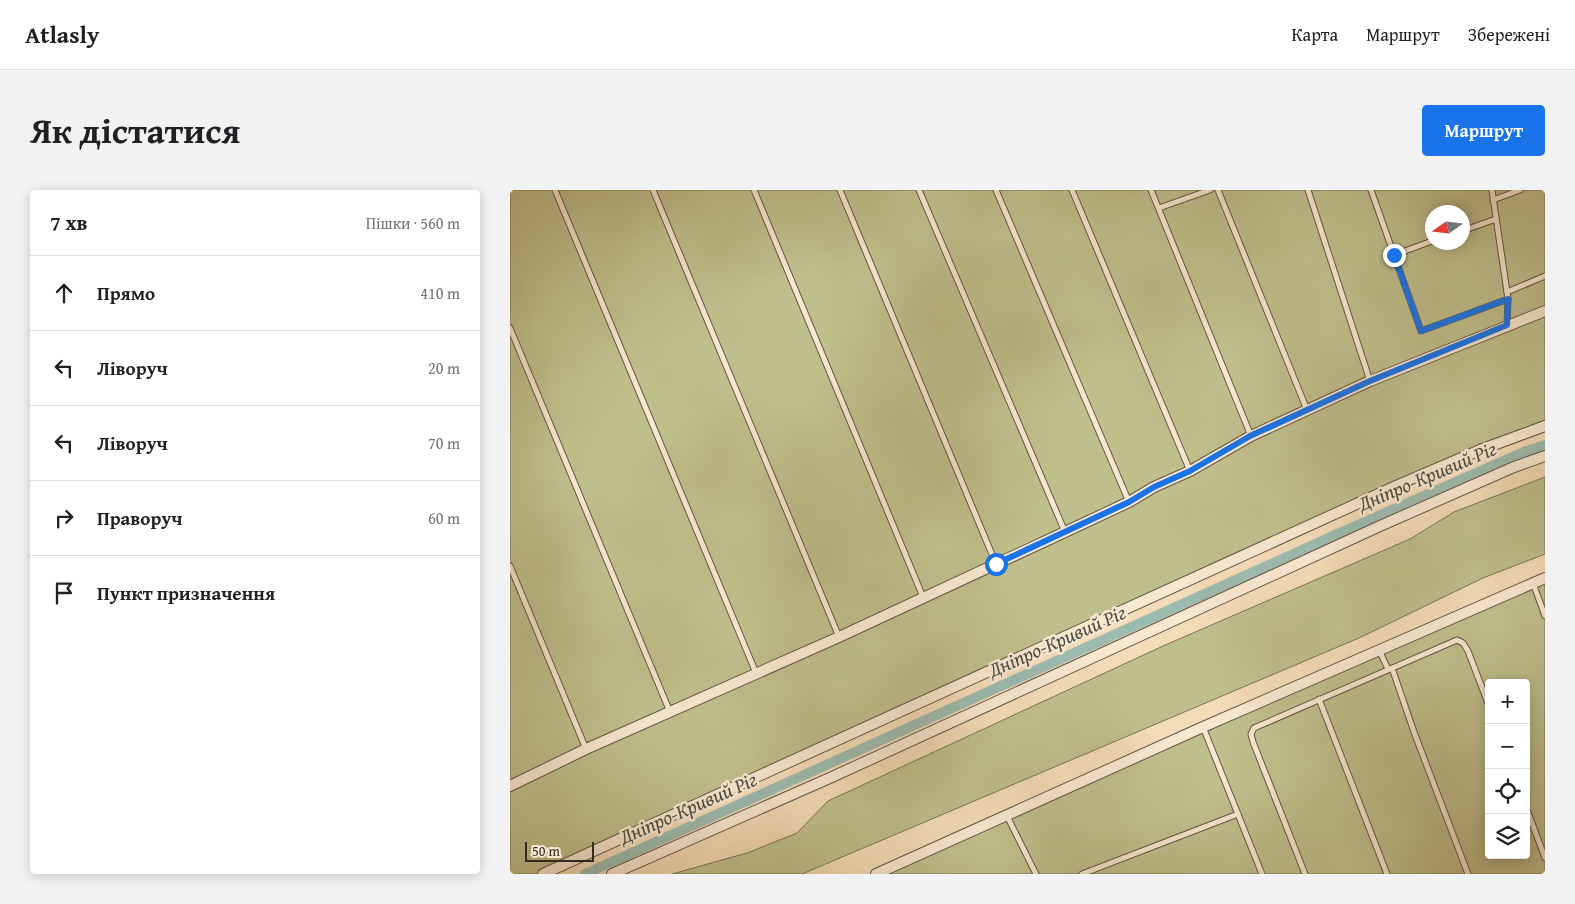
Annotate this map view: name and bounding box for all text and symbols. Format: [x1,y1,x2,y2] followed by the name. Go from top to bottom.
[25,17,99,52] text: Atlasly
[1292,21,1338,48] text: Карта
[1366,21,1440,48] text: Маршрут
[1468,21,1550,48] text: Збережені
[30,105,240,156] text: Як дістатися
[1422,105,1545,156] button: Маршрут
[1425,205,1470,250] north arrow
[50,207,88,238] text: 7 хв
[366,211,460,235] text: Пішки · 560 m
[1383,244,1406,267] route end
[50,279,78,307] icon: ahead
[97,279,155,307] text: Прямо
[420,281,460,305] text: 410 m
[50,354,78,382] icon: left
[97,354,168,382] text: Ліворуч
[428,356,460,380] text: 20 m
[50,429,78,457] icon: left
[97,429,168,457] text: Ліворуч
[428,431,460,455] text: 70 m
[1352,433,1501,518] water label: Дніпро-Кривий Ріг
[50,504,78,532] icon: right
[97,504,182,532] text: Праворуч
[428,506,460,530] text: 60 m
[985,553,1008,576] route start
[50,579,78,607] icon: arrive
[97,579,275,607] text: Пункт призначення
[982,597,1131,684] water label: Дніпро-Кривий Ріг
[1485,679,1530,859] map controls
[1485,679,1530,724] button: +
[1485,724,1530,769] button: −
[613,764,762,851] water label: Дніпро-Кривий Ріг
[1485,769,1530,814] button: locate
[1485,814,1530,859] button: layers
[525,839,594,862] scale bar
[532,841,560,861] text: 50 m

